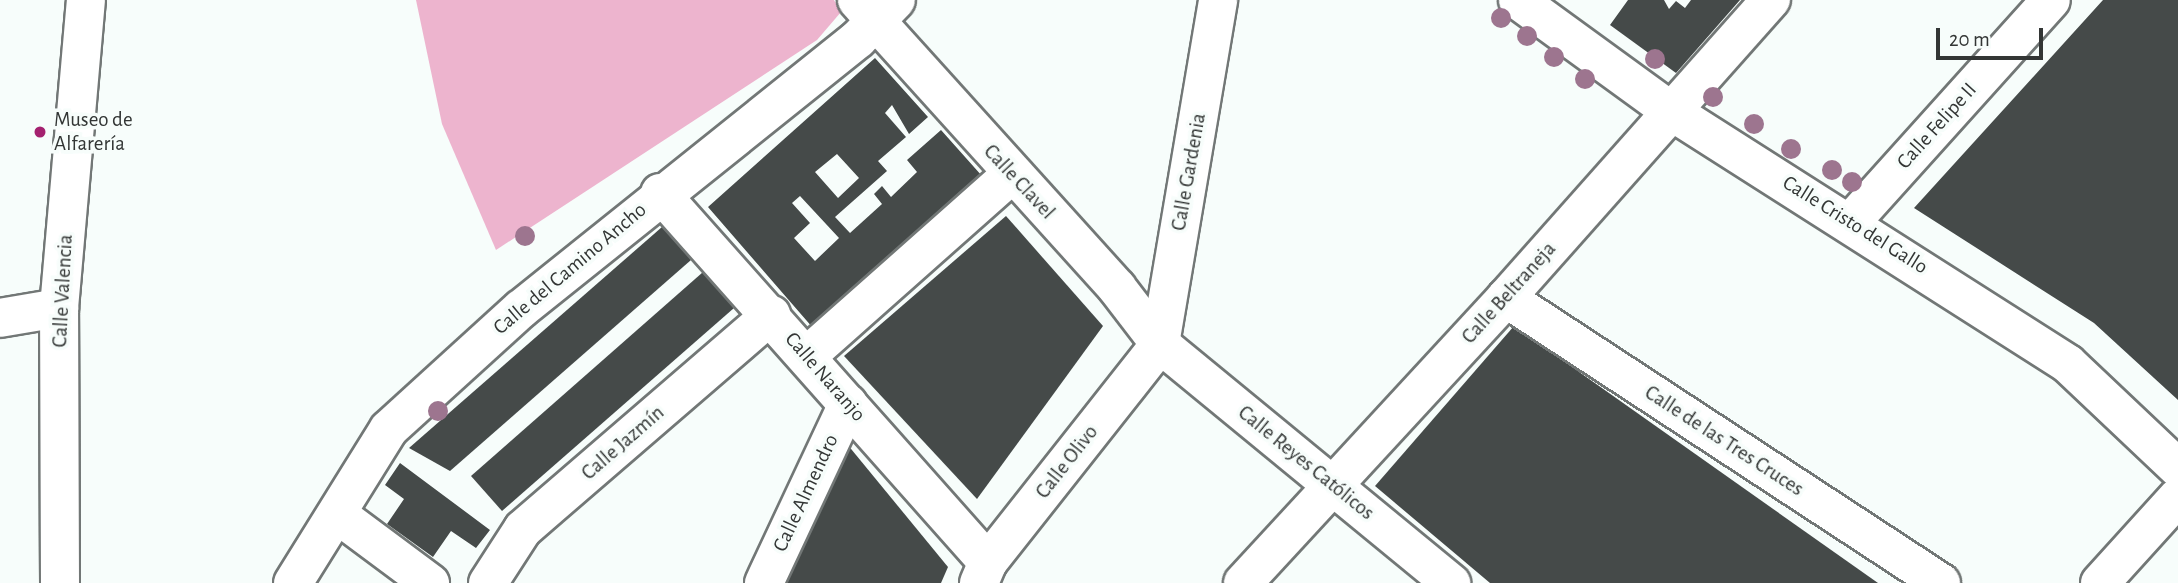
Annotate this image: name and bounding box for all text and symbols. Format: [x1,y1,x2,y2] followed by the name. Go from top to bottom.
[1940,14,2047,58] scale bar
[1949,29,1990,50] text: 20 m
[1892,78,1982,174] street label: Calle Felipe II
[54,107,133,157] place label: Museo de Alfarería
[1166,111,1212,233] street label: Calle Gardenia
[32,124,48,140] marker: Museo de Alfarería
[978,139,1060,225] street label: Calle Clavel
[1778,170,1932,280] street label: Calle Cristo del Gallo
[488,198,652,340] street label: Calle del Camino Ancho
[47,234,79,348] street label: Calle Valencia
[1457,237,1561,349] street label: Calle Beltraneja
[779,327,871,427] street label: Calle Naranjo
[1640,380,1808,502] street label: Calle de las Tres Cruces
[577,400,669,486] street label: Calle Jazmín
[1233,400,1379,526] street label: Calle Reyes Católicos
[1030,420,1104,504] street label: Calle Olivo
[768,430,844,556] street label: Calle Almendro

